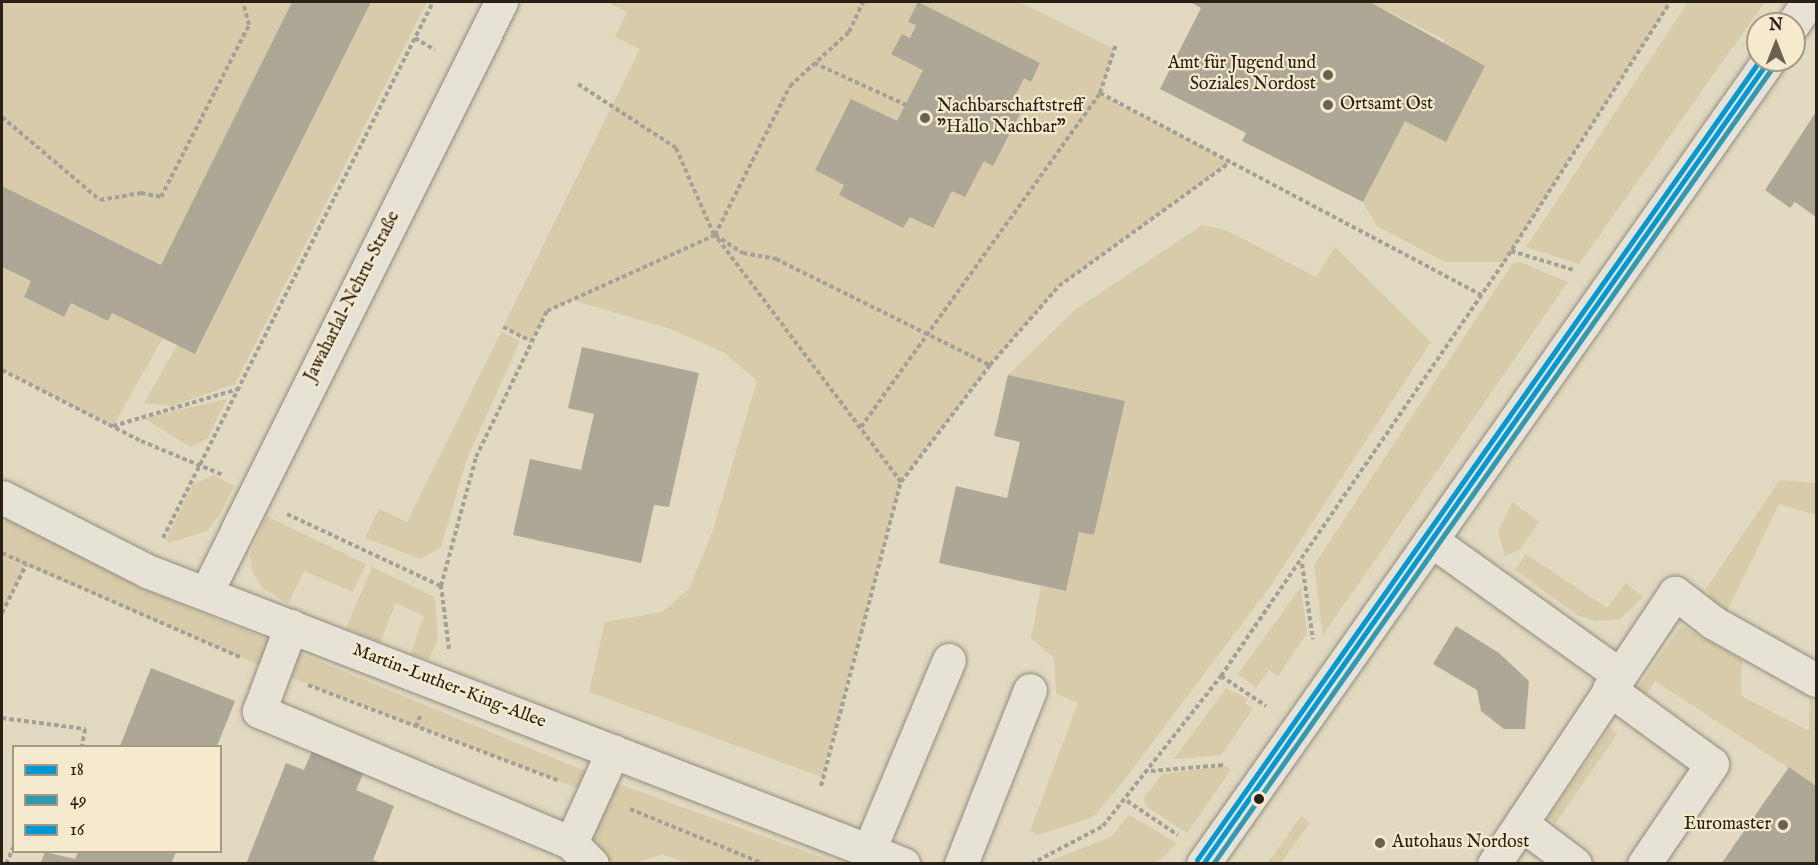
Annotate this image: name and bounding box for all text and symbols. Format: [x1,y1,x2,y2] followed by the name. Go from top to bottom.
[1746,12,1806,72] north arrow
[1769,16,1783,36] text: N
[1168,54,1316,97] place label: Amt für Jugend und Soziales Nordost
[1321,68,1335,82] marker: Amt für Jugend und Soziales Nordost
[1340,94,1433,116] place label: Ortsamt Ost
[937,97,1083,140] place label: Nachbarschaftstreff "Hallo Nachbar"
[1321,98,1335,112] marker: Ortsamt Ost
[918,111,932,125] marker: Nachbarschaftstreff "Hallo Nachbar"
[301,208,405,386] street label: Jawaharlal-Nehru-Straße
[349,640,549,734] street label: Martin-Luther-King-Allee
[12,745,222,853] legend
[70,759,84,782] text: 18
[70,789,87,812] text: 49
[1253,793,1265,805] unlabelled marker
[1684,814,1771,836] place label: Euromaster
[1776,818,1790,832] marker: Euromaster
[70,819,84,842] text: 16
[1392,832,1529,854] place label: Autohaus Nordost
[1373,836,1387,850] marker: Autohaus Nordost

